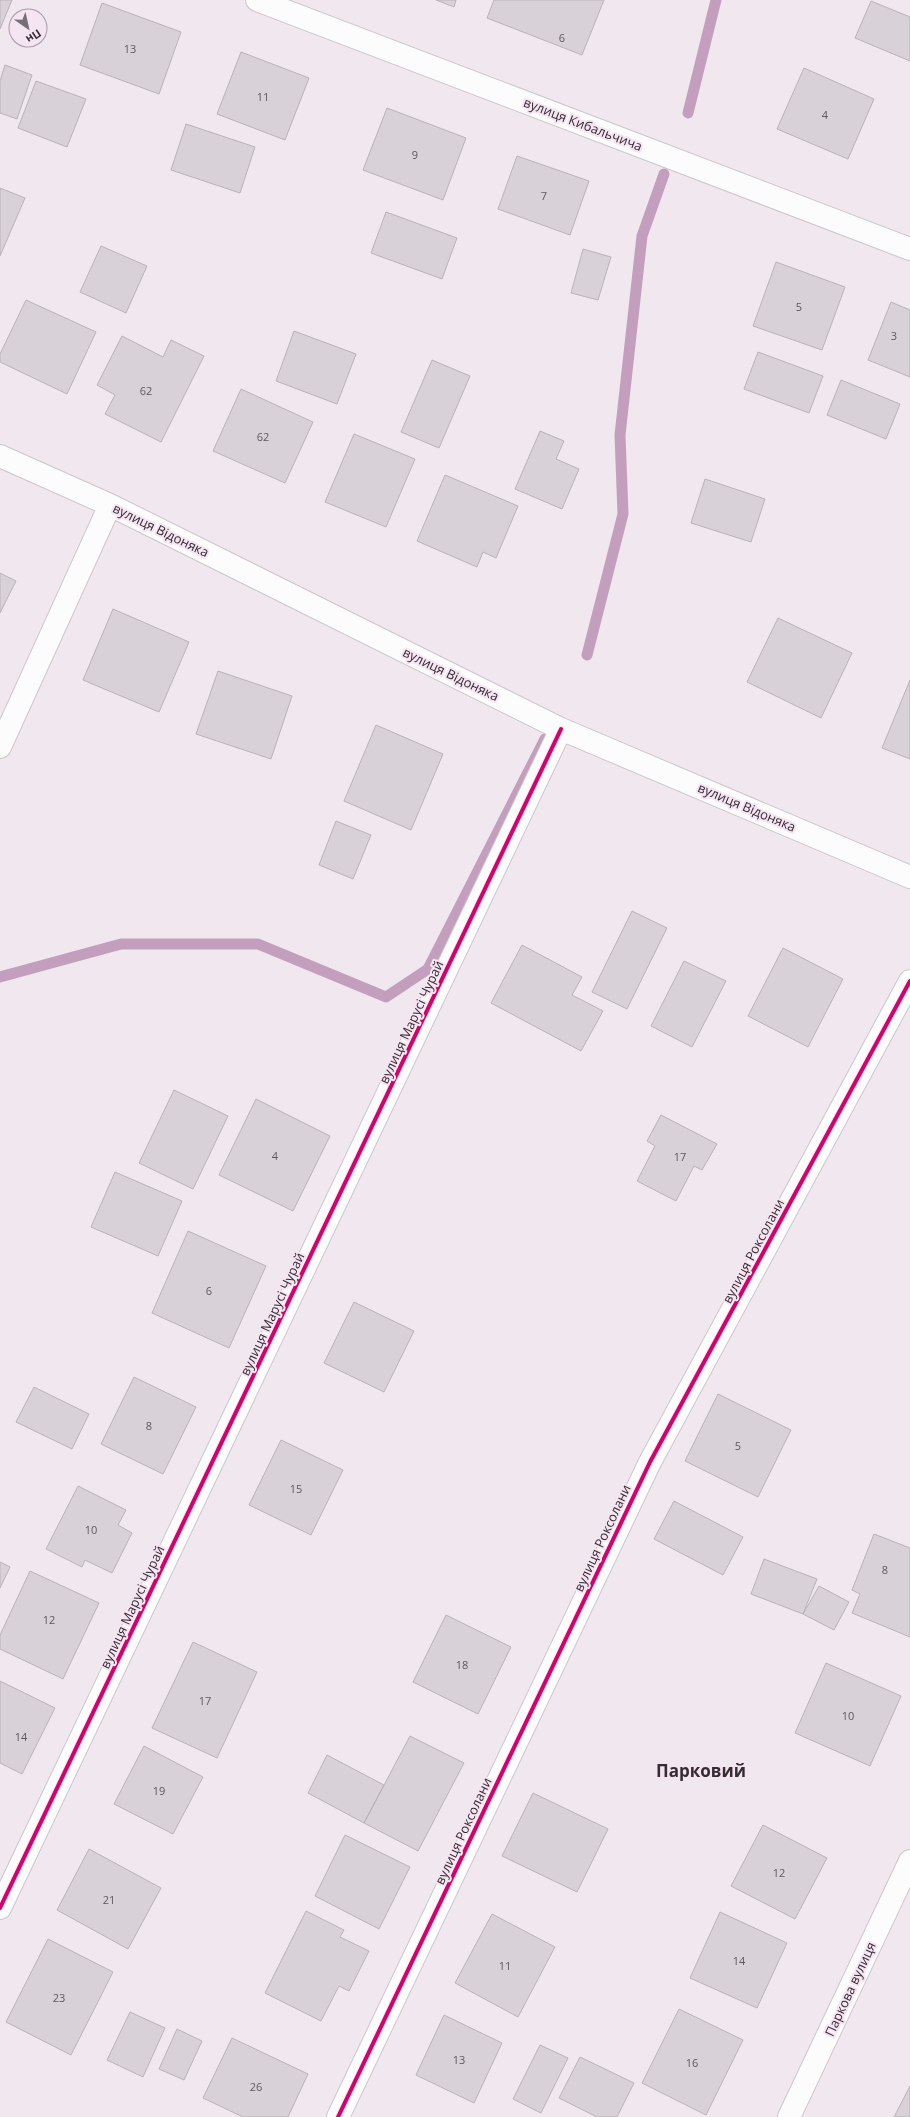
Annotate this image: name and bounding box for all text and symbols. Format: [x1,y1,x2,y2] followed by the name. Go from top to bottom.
[8,8,48,48] north arrow
[23,26,44,47] text: Пн
[559,30,565,45] house number: 6
[124,41,136,56] house number: 13
[257,89,269,104] house number: 11
[521,93,645,155] street label: вулиця Кибальчича
[822,107,829,122] house number: 4
[412,147,418,162] house number: 9
[541,188,547,203] house number: 7
[796,299,802,314] house number: 5
[891,328,897,343] house number: 3
[140,383,152,398] house number: 62
[257,429,269,444] house number: 62
[110,499,212,561] street label: вулиця Відоняка
[400,643,502,705] street label: вулиця Відоняка
[695,778,799,836] street label: вулиця Відоняка
[375,958,447,1086] street label: вулиця Марусі Чурай
[272,1148,279,1163] house number: 4
[674,1149,686,1164] house number: 17
[718,1196,788,1306] street label: вулиця Роксолани
[236,1250,308,1378] street label: вулиця Марусі Чурай
[206,1283,212,1298] house number: 6
[146,1418,152,1433] house number: 8
[735,1438,741,1453] house number: 5
[290,1481,302,1496] house number: 15
[569,1482,635,1594] street label: вулиця Роксолани
[85,1522,97,1537] house number: 10
[96,1543,168,1671] street label: вулиця Марусі Чурай
[882,1562,888,1577] house number: 8
[43,1612,55,1627] house number: 12
[456,1657,468,1672] house number: 18
[199,1693,211,1708] house number: 17
[842,1708,854,1723] house number: 10
[15,1729,28,1744] house number: 14
[656,1759,746,1782] district label: Парковий
[430,1775,496,1887] street label: вулиця Роксолани
[153,1783,165,1798] house number: 19
[773,1865,785,1880] house number: 12
[103,1892,115,1907] house number: 21
[820,1939,880,2039] street label: Паркова вулиця
[733,1953,746,1968] house number: 14
[499,1958,511,1973] house number: 11
[53,1990,65,2005] house number: 23
[453,2052,465,2067] house number: 13
[686,2055,698,2070] house number: 16
[250,2079,262,2094] house number: 26

